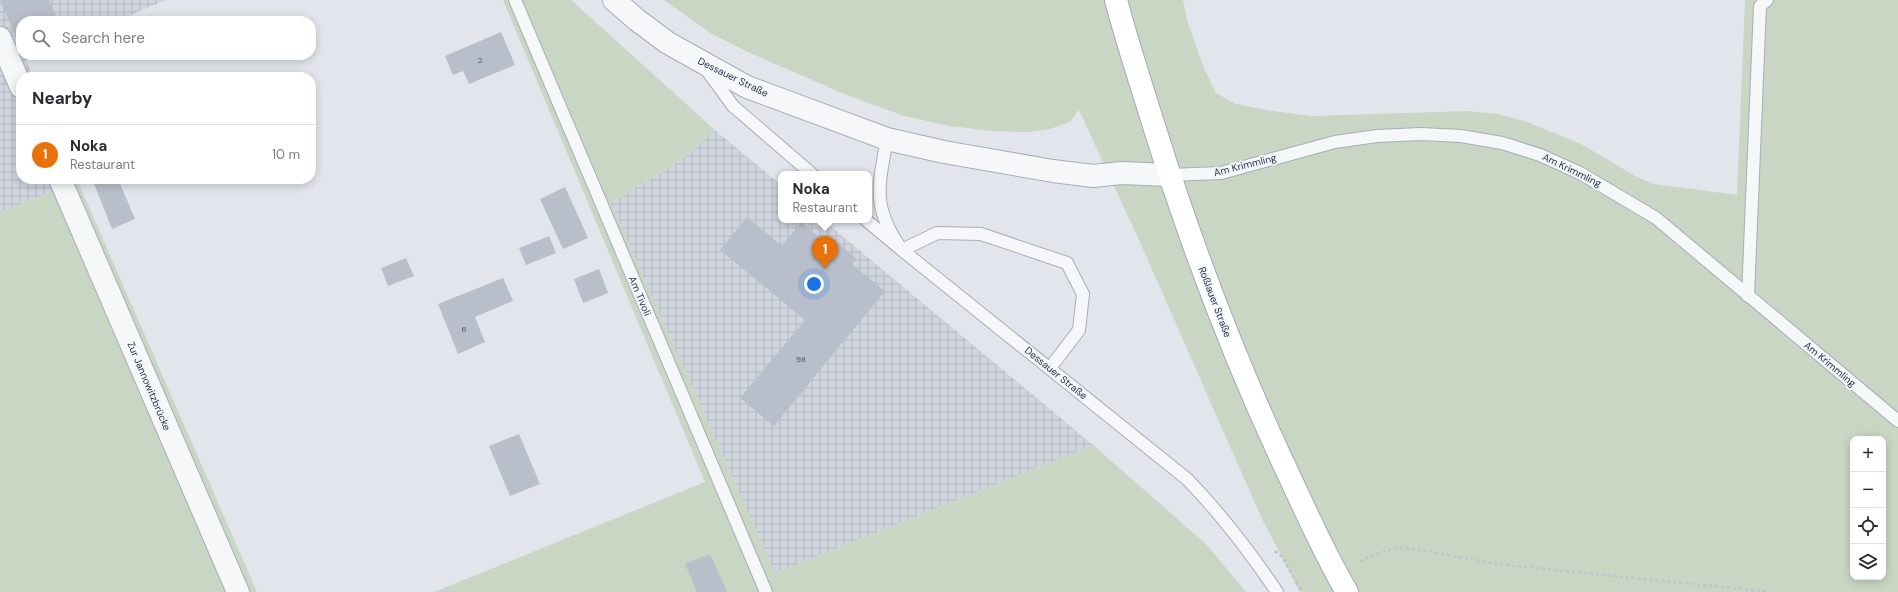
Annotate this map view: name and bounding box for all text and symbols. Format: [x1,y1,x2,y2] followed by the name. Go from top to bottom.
[16,16,316,60] search box
[30,27,52,49] icon: search
[62,28,145,48] text: Search here
[696,54,771,100] street label: Dessauer Straße
[478,55,483,65] house number: 2
[32,87,92,109] text: Nearby
[70,136,107,156] text: Noka
[43,146,47,163] text: 1
[272,146,300,163] text: 10 m
[1540,150,1604,190] street label: Am Krimmling
[1212,151,1278,179] street label: Am Krimmling
[70,156,135,173] text: Restaurant
[778,171,872,223] popup
[792,179,830,199] text: Noka
[792,199,858,216] text: Restaurant
[812,236,838,269] pin: 1
[1196,265,1235,339] street label: Roßlauer Straße
[626,274,654,318] street label: Am Tivoli
[804,274,824,294] your location
[461,324,467,334] house number: 6
[1801,338,1859,390] street label: Am Krimmling
[124,340,174,433] street label: Zur Jannowitzbrücke
[1022,344,1090,402] street label: Dessauer Straße
[796,354,806,364] house number: 98
[1850,436,1886,580] map controls
[1850,436,1886,472] button: +
[1850,472,1886,508] button: −
[1850,508,1886,544] button: locate
[1850,544,1886,580] button: layers

